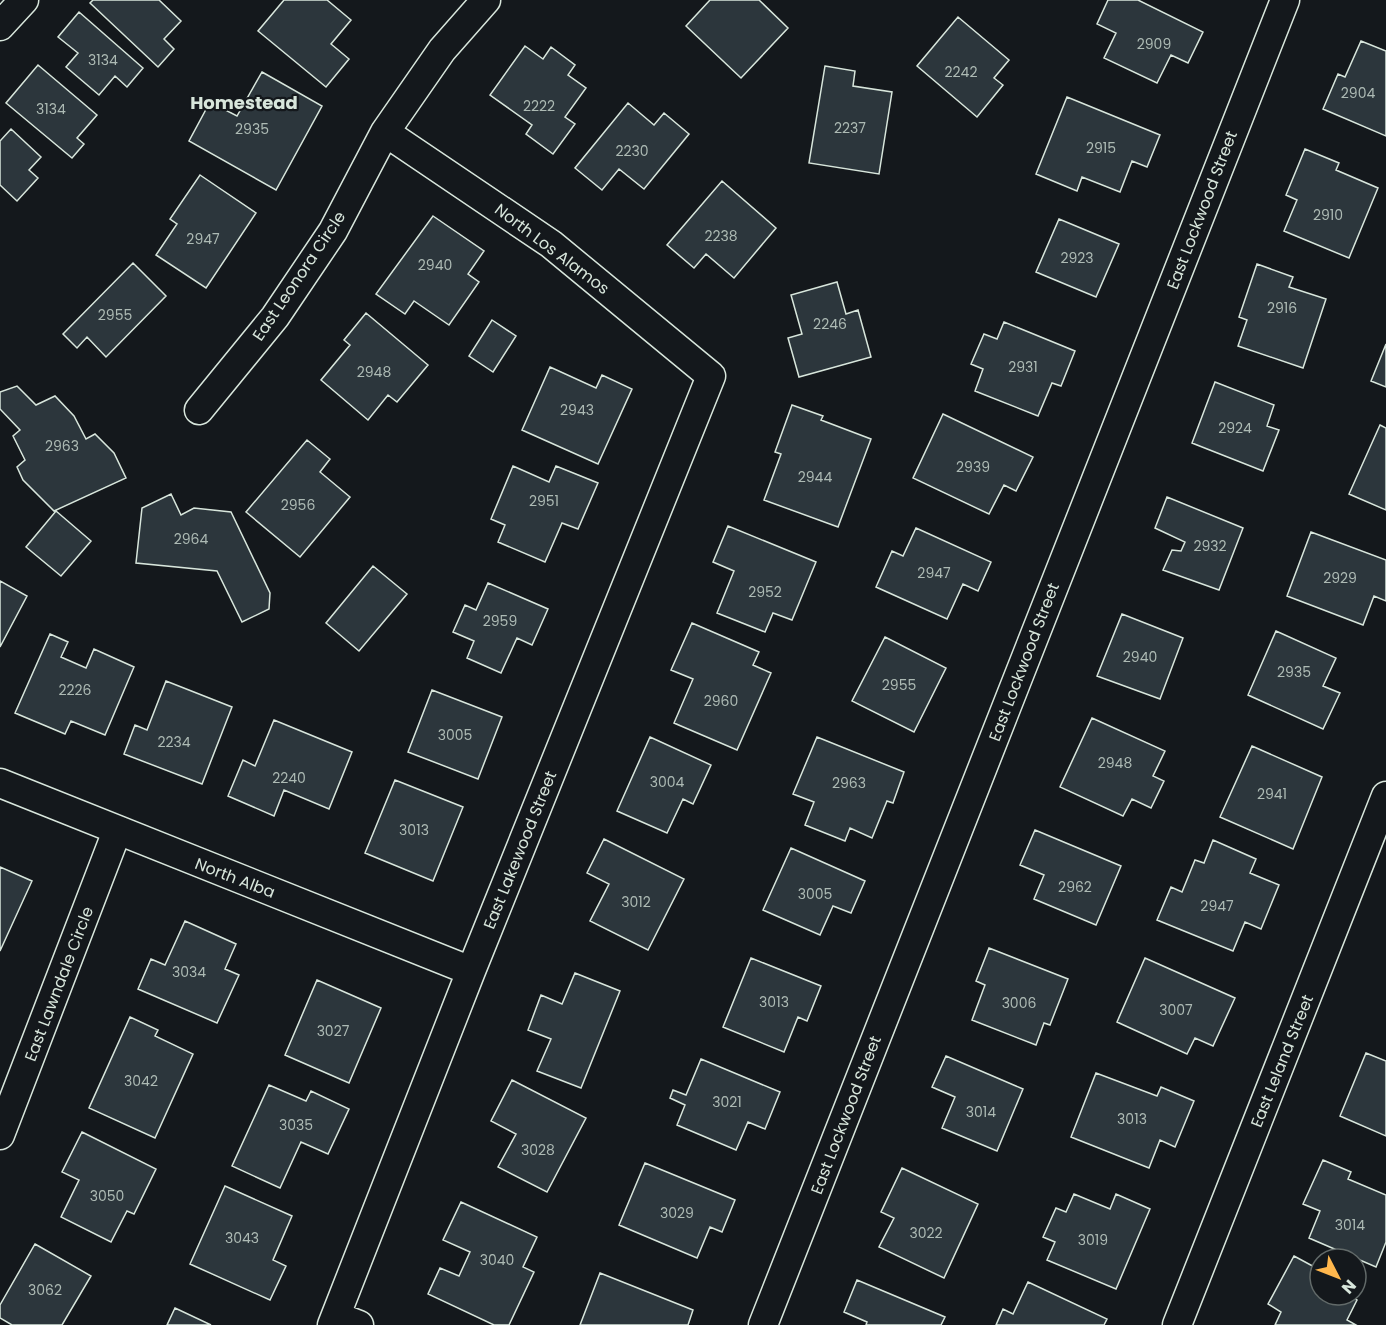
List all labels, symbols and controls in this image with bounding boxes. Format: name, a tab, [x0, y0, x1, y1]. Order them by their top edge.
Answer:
house number: 2909	[1137, 34, 1171, 54]
house number: 3134	[88, 50, 118, 70]
house number: 2242	[945, 62, 977, 82]
house number: 2904	[1341, 83, 1375, 103]
district label: Homestead	[190, 90, 298, 115]
house number: 2222	[523, 96, 555, 116]
house number: 3134	[36, 99, 66, 119]
house number: 2237	[834, 118, 866, 138]
house number: 2935	[235, 119, 269, 139]
street label: East Lockwood Street	[1161, 127, 1243, 293]
house number: 2915	[1086, 138, 1116, 158]
house number: 2230	[615, 141, 649, 161]
street label: North Los Alamos	[490, 198, 614, 300]
house number: 2910	[1313, 205, 1343, 225]
street label: East Leonora Circle	[247, 207, 351, 345]
house number: 2238	[704, 226, 738, 246]
house number: 2947	[186, 229, 220, 249]
house number: 2923	[1060, 248, 1094, 268]
house number: 2940	[418, 255, 452, 275]
house number: 2916	[1267, 298, 1297, 318]
house number: 2955	[98, 305, 132, 325]
house number: 2246	[813, 314, 847, 334]
house number: 2931	[1008, 357, 1038, 377]
house number: 2948	[357, 362, 391, 382]
house number: 2943	[560, 400, 594, 420]
house number: 2924	[1218, 418, 1252, 438]
house number: 2963	[45, 436, 79, 456]
house number: 2939	[956, 457, 990, 477]
house number: 2944	[798, 467, 832, 487]
house number: 2951	[529, 491, 559, 511]
house number: 2956	[281, 495, 315, 515]
house number: 2964	[174, 529, 208, 549]
house number: 2932	[1193, 536, 1227, 556]
house number: 2947	[917, 563, 951, 583]
house number: 2929	[1323, 568, 1357, 588]
street label: East Lockwood Street	[983, 579, 1065, 745]
house number: 2952	[748, 582, 782, 602]
house number: 2959	[483, 611, 517, 631]
house number: 2940	[1123, 647, 1157, 667]
house number: 2935	[1277, 662, 1311, 682]
house number: 2955	[882, 675, 916, 695]
house number: 2226	[58, 680, 92, 700]
house number: 2960	[704, 691, 738, 711]
house number: 3005	[438, 725, 472, 745]
house number: 2234	[157, 732, 191, 752]
house number: 2948	[1098, 753, 1132, 773]
street label: East Lakewood Street	[478, 767, 562, 933]
house number: 2240	[272, 768, 306, 788]
house number: 3004	[650, 772, 685, 792]
house number: 2963	[832, 773, 866, 793]
house number: 2941	[1257, 784, 1287, 804]
house number: 3013	[399, 820, 429, 840]
street label: North Alba	[192, 852, 278, 904]
house number: 2962	[1058, 877, 1092, 897]
house number: 3005	[798, 884, 832, 904]
house number: 3012	[621, 892, 651, 912]
house number: 2947	[1200, 896, 1234, 916]
street label: East Lawndale Circle	[19, 903, 99, 1065]
house number: 3034	[172, 962, 206, 982]
street label: East Leland Street	[1245, 991, 1319, 1131]
house number: 3013	[759, 992, 789, 1012]
house number: 3006	[1002, 993, 1036, 1013]
house number: 3007	[1159, 1000, 1193, 1020]
house number: 3027	[317, 1021, 350, 1041]
street label: East Lockwood Street	[805, 1032, 887, 1198]
house number: 3042	[124, 1071, 158, 1091]
house number: 3021	[712, 1092, 742, 1112]
house number: 3014	[966, 1102, 996, 1122]
house number: 3013	[1117, 1109, 1147, 1129]
house number: 3035	[279, 1115, 313, 1135]
house number: 3028	[521, 1140, 555, 1160]
house number: 3050	[90, 1186, 124, 1206]
house number: 3029	[660, 1203, 694, 1223]
house number: 3014	[1335, 1215, 1365, 1235]
house number: 3022	[909, 1223, 943, 1243]
house number: 3043	[225, 1228, 259, 1248]
house number: 3019	[1078, 1230, 1108, 1250]
north arrow	[1308, 1247, 1368, 1307]
house number: 3040	[480, 1250, 514, 1270]
text: N	[1336, 1275, 1361, 1299]
house number: 3062	[28, 1280, 62, 1300]

